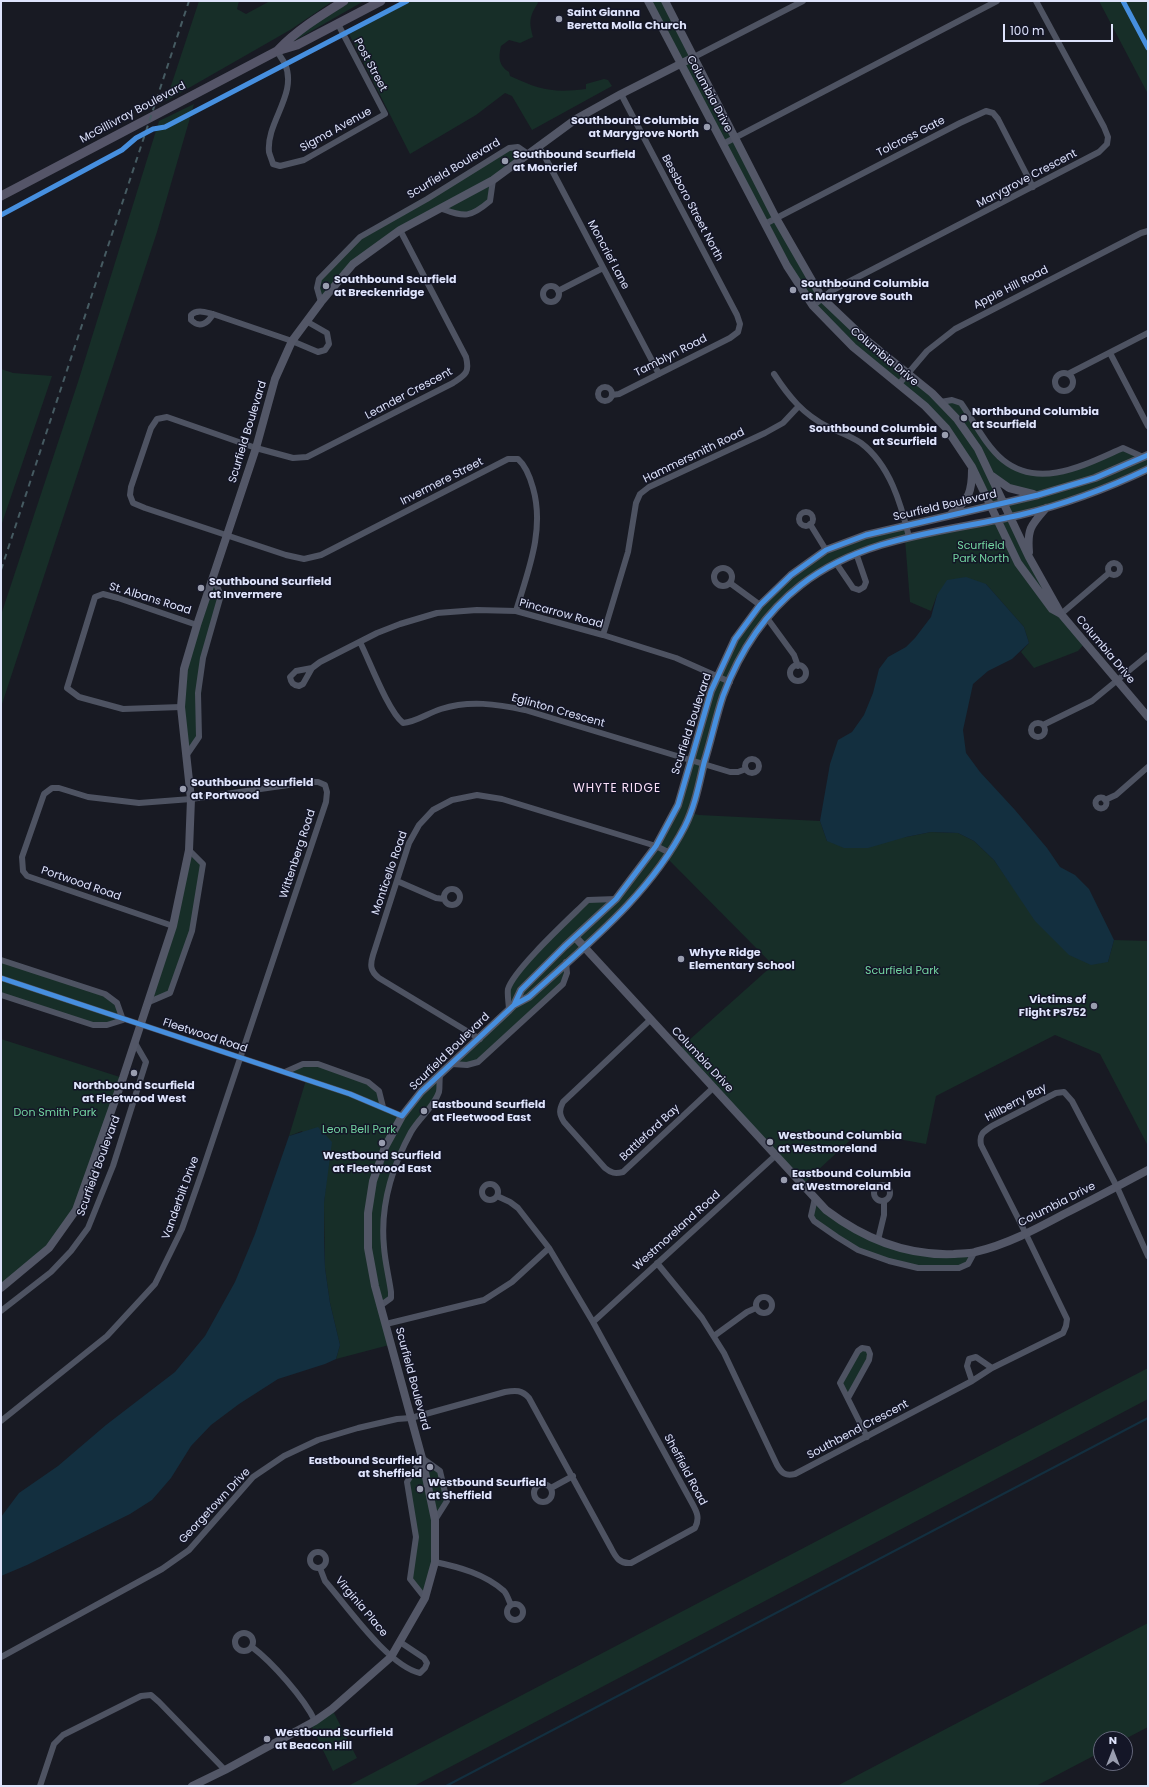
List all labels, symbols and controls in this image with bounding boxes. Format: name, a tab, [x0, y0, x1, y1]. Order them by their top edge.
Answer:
place label: Saint Gianna Beretta Molla Church	[567, 6, 687, 32]
marker: Saint Gianna Beretta Molla Church	[554, 14, 564, 24]
scale bar	[1005, 16, 1115, 42]
text: 100 m	[1010, 22, 1044, 39]
street label: Post Street	[350, 36, 390, 94]
street label: Columbia Drive	[683, 54, 735, 134]
street label: McGillivray Boulevard	[78, 80, 188, 146]
street label: Sigma Avenue	[298, 105, 374, 155]
place label: Southbound Columbia at Marygrove North	[571, 114, 699, 140]
street label: Tolcross Gate	[875, 114, 947, 160]
marker: Southbound Columbia at Marygrove North	[702, 122, 712, 132]
street label: Scurfield Boulevard	[405, 136, 503, 202]
street label: Marygrove Crescent	[975, 147, 1079, 211]
place label: Southbound Scurfield at Moncrief	[513, 148, 635, 174]
street label: Bessboro Street North	[658, 153, 726, 263]
marker: Southbound Scurfield at Moncrief	[500, 156, 510, 166]
street label: Moncrief Lane	[584, 218, 632, 292]
street label: Apple Hill Road	[971, 264, 1051, 312]
place label: Southbound Scurfield at Breckenridge	[334, 273, 456, 299]
place label: Southbound Columbia at Marygrove South	[801, 277, 929, 303]
marker: Southbound Scurfield at Breckenridge	[321, 281, 331, 291]
marker: Southbound Columbia at Marygrove South	[788, 285, 798, 295]
street label: Columbia Drive	[847, 325, 921, 389]
street label: Tamblyn Road	[633, 332, 709, 380]
street label: Leander Crescent	[363, 365, 455, 423]
street label: Scurfield Boulevard	[226, 379, 270, 485]
place label: Northbound Columbia at Scurfield	[972, 405, 1099, 431]
marker: Northbound Columbia at Scurfield	[959, 413, 969, 423]
place label: Southbound Columbia at Scurfield	[809, 422, 937, 448]
street label: Hammersmith Road	[641, 426, 747, 486]
marker: Southbound Columbia at Scurfield	[940, 430, 950, 440]
street label: Invermere Street	[398, 455, 486, 509]
street label: Scurfield Boulevard	[892, 488, 998, 524]
park label: Scurfield Park North	[953, 539, 1009, 565]
place label: Southbound Scurfield at Invermere	[209, 575, 331, 601]
street label: St. Albans Road	[107, 580, 193, 618]
marker: Southbound Scurfield at Invermere	[196, 583, 206, 593]
street label: Pincarrow Road	[518, 596, 604, 632]
street label: Columbia Drive	[1073, 613, 1137, 687]
street label: Scurfield Boulevard	[669, 672, 715, 776]
street label: Eglinton Crescent	[510, 691, 606, 731]
place label: Southbound Scurfield at Portwood	[191, 776, 313, 802]
district label: WHYTE RIDGE	[573, 782, 661, 796]
marker: Southbound Scurfield at Portwood	[178, 784, 188, 794]
street label: Wittenberg Road	[277, 808, 319, 900]
street label: Monticello Road	[369, 829, 411, 917]
street label: Portwood Road	[39, 864, 123, 904]
place label: Whyte Ridge Elementary School	[689, 946, 795, 972]
marker: Whyte Ridge Elementary School	[676, 954, 686, 964]
park label: Scurfield Park	[865, 964, 939, 978]
place label: Victims of Flight PS752	[1019, 993, 1086, 1019]
marker: Victims of Flight PS752	[1089, 1001, 1099, 1011]
street label: Scurfield Boulevard	[407, 1010, 493, 1094]
street label: Fleetwood Road	[161, 1016, 249, 1056]
street label: Columbia Drive	[668, 1025, 736, 1095]
marker: Northbound Scurfield at Fleetwood West	[129, 1068, 139, 1078]
place label: Northbound Scurfield at Fleetwood West	[73, 1079, 195, 1105]
street label: Hillberry Bay	[983, 1081, 1049, 1125]
place label: Eastbound Scurfield at Fleetwood East	[432, 1098, 545, 1124]
street label: Battleford Bay	[617, 1102, 683, 1164]
park label: Don Smith Park	[14, 1106, 96, 1120]
marker: Eastbound Scurfield at Fleetwood East	[419, 1106, 429, 1116]
street label: Scurfield Boulevard	[75, 1114, 123, 1218]
park label: Leon Bell Park	[322, 1123, 396, 1137]
place label: Westbound Columbia at Westmoreland	[778, 1129, 902, 1155]
marker: Westbound Columbia at Westmoreland	[765, 1137, 775, 1147]
marker: Westbound Scurfield at Fleetwood East	[377, 1138, 387, 1148]
place label: Westbound Scurfield at Fleetwood East	[323, 1149, 441, 1175]
street label: Vanderbilt Drive	[160, 1155, 202, 1241]
place label: Eastbound Columbia at Westmoreland	[792, 1167, 911, 1193]
marker: Eastbound Columbia at Westmoreland	[779, 1175, 789, 1185]
street label: Columbia Drive	[1016, 1180, 1098, 1230]
street label: Westmoreland Road	[631, 1188, 723, 1274]
street label: Scurfield Boulevard	[392, 1326, 432, 1432]
street label: Southbend Crescent	[805, 1398, 911, 1462]
street label: Sheffield Road	[661, 1432, 709, 1508]
place label: Eastbound Scurfield at Sheffield	[309, 1454, 422, 1480]
marker: Eastbound Scurfield at Sheffield	[425, 1462, 435, 1472]
street label: Georgetown Drive	[177, 1466, 253, 1546]
place label: Westbound Scurfield at Sheffield	[428, 1476, 546, 1502]
marker: Westbound Scurfield at Sheffield	[415, 1484, 425, 1494]
street label: Virginia Place	[332, 1574, 390, 1640]
place label: Westbound Scurfield at Beacon Hill	[275, 1726, 393, 1752]
north arrow	[1093, 1731, 1133, 1771]
text: N	[1109, 1732, 1117, 1748]
marker: Westbound Scurfield at Beacon Hill	[262, 1734, 272, 1744]

